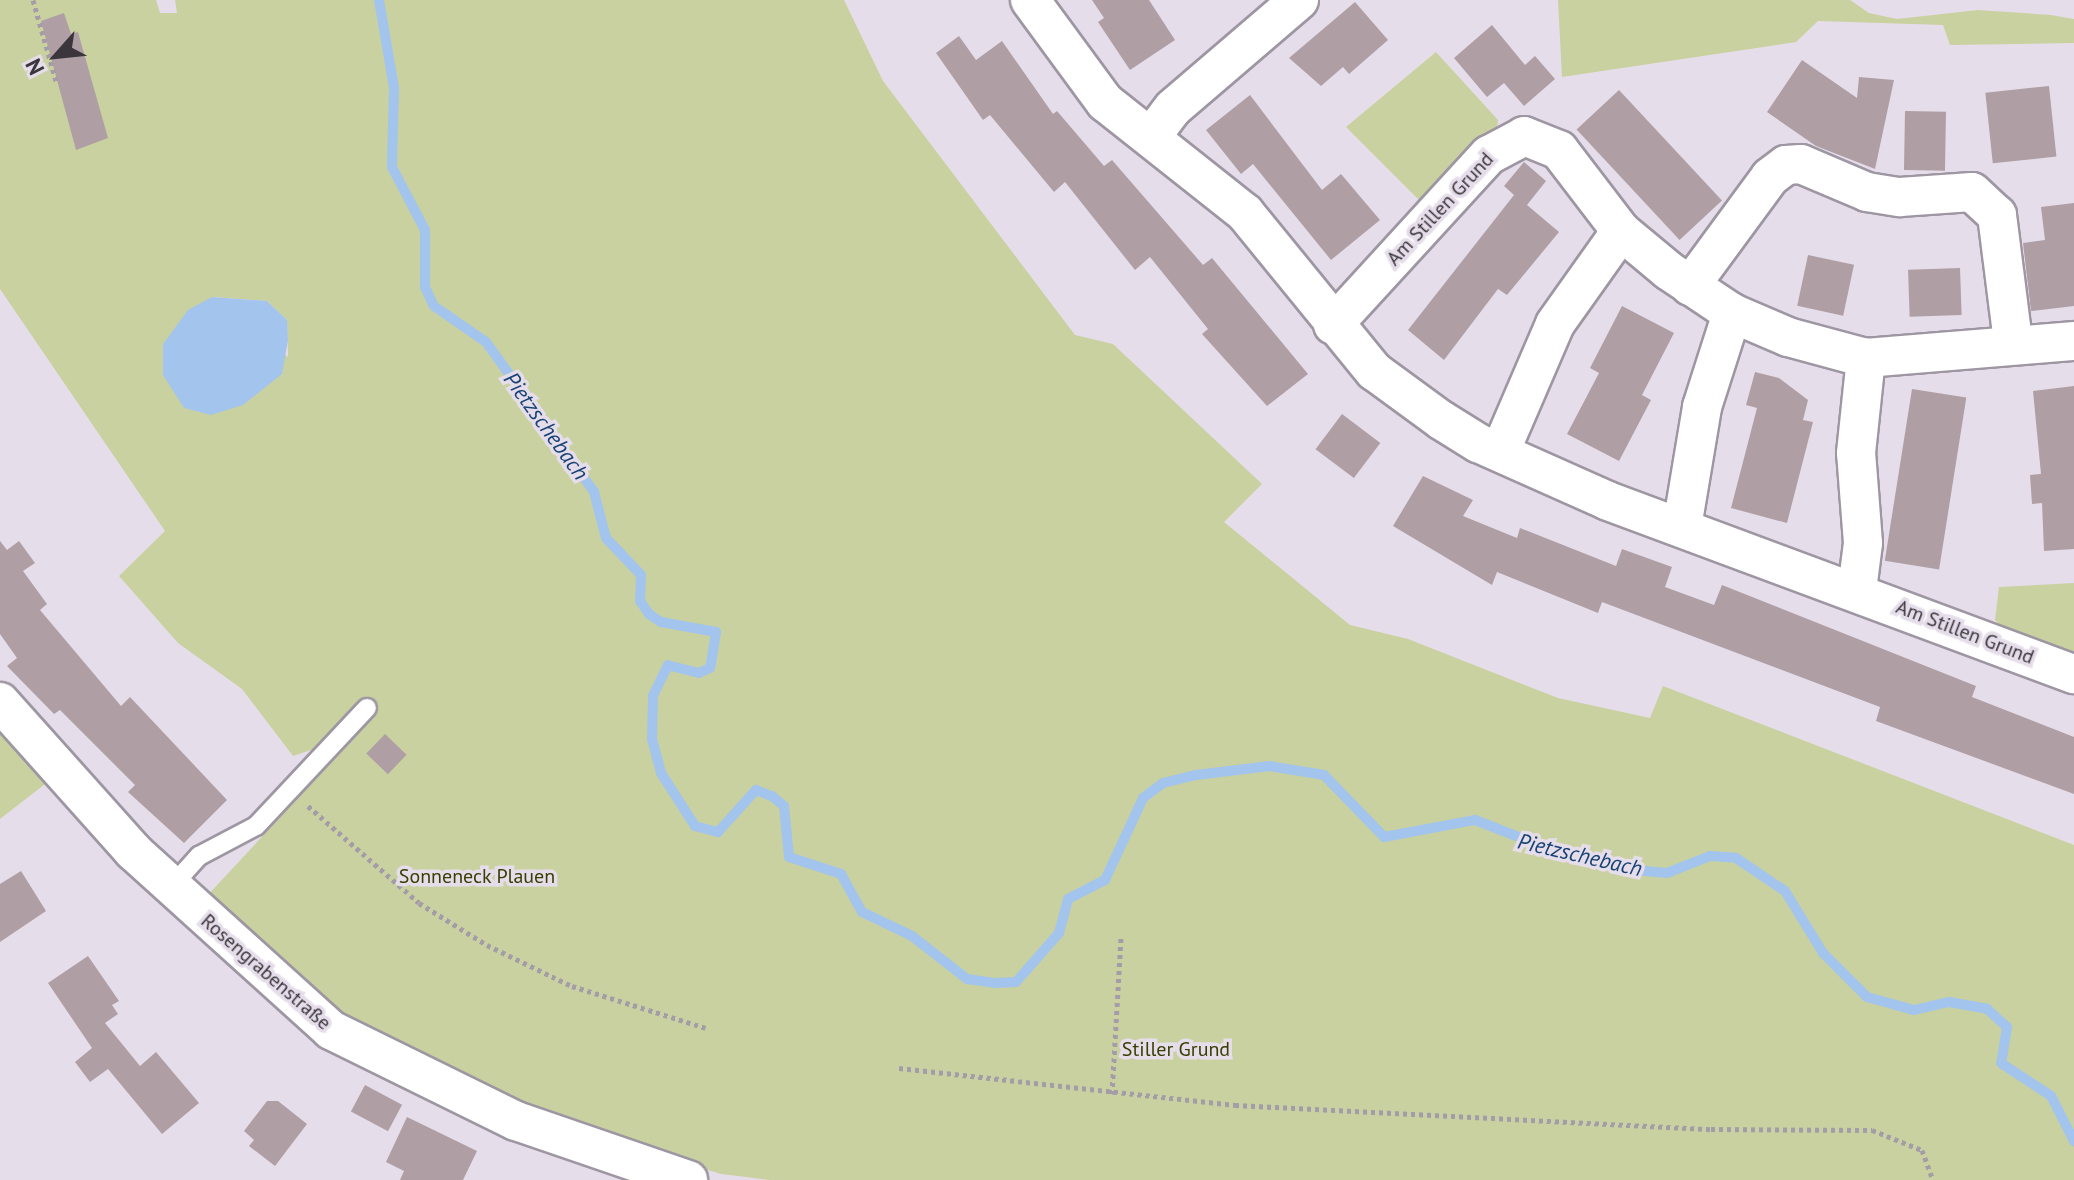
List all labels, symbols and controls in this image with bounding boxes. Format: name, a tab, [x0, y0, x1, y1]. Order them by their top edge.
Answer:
north arrow	[16, 16, 96, 96]
text: N	[19, 54, 50, 80]
street label: Am Stillen Grund	[1382, 148, 1498, 270]
water label: Pietzschebach	[498, 367, 594, 485]
street label: Am Stillen Grund	[1893, 595, 2037, 669]
water label: Pietzschebach	[1515, 828, 1645, 882]
park label: Sonneneck Plauen	[398, 864, 556, 888]
street label: Rosengrabenstraße	[196, 909, 336, 1035]
park label: Stiller Grund	[1122, 1037, 1230, 1061]

